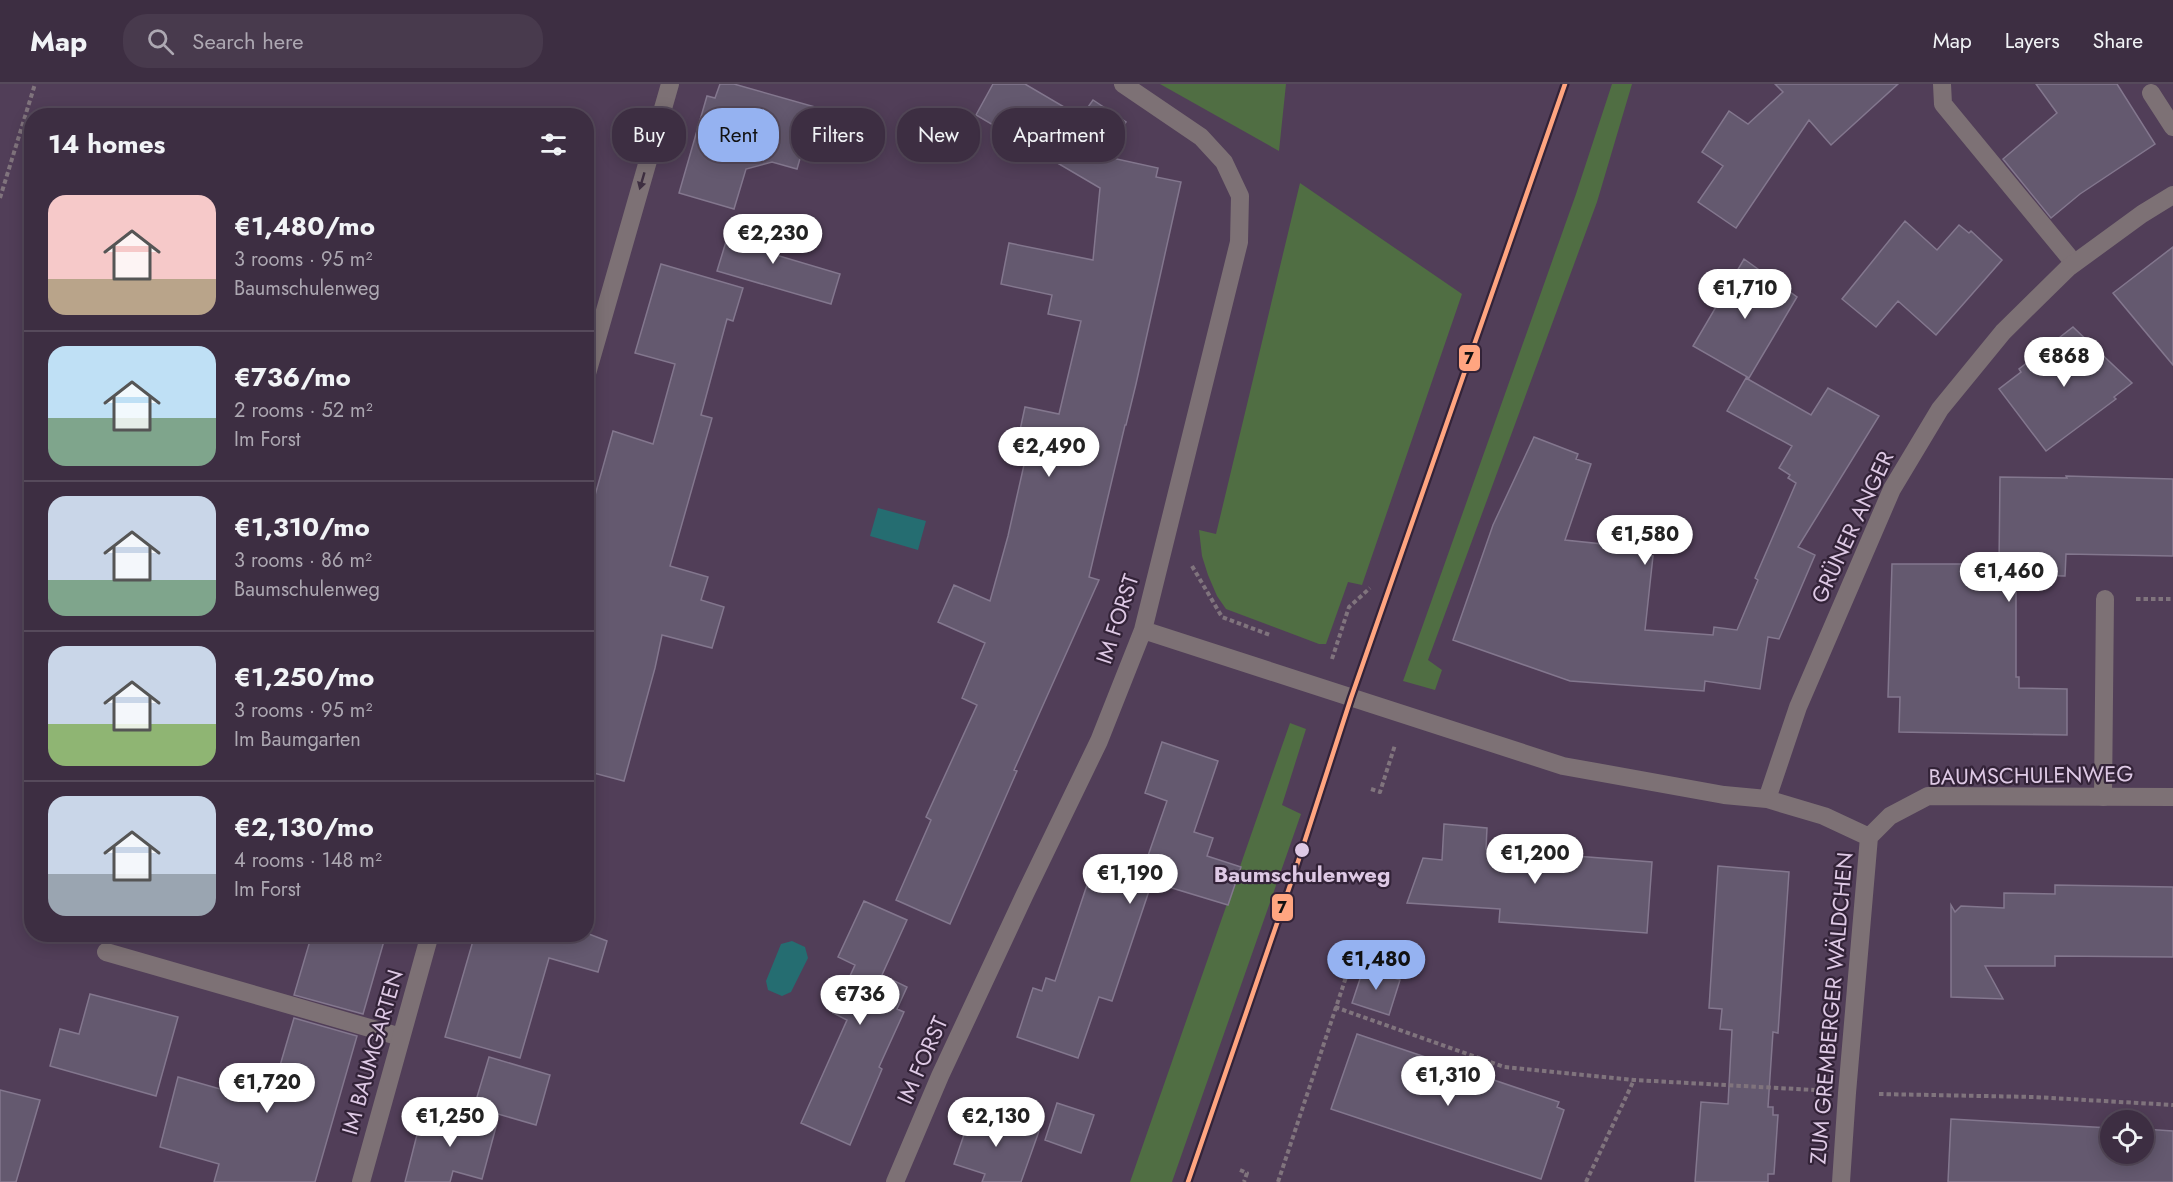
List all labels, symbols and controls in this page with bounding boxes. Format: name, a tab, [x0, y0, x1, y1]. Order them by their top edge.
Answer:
search box	[123, 14, 543, 68]
text: Map	[30, 21, 87, 62]
icon: search	[144, 25, 177, 58]
text: Search here	[192, 25, 304, 57]
text: Map	[1933, 26, 1972, 56]
text: Layers	[2005, 26, 2060, 56]
text: Share	[2093, 26, 2143, 56]
chip: Buy	[612, 108, 686, 162]
chip: Rent	[698, 108, 779, 162]
chip: Filters	[791, 108, 885, 162]
chip: New	[897, 108, 980, 162]
chip: Apartment	[992, 108, 1125, 162]
text: 14 homes	[48, 125, 165, 163]
icon: filters	[537, 128, 570, 161]
one-way arrow	[637, 172, 646, 190]
text: €1,480/mo	[234, 207, 375, 245]
pin: €2,230	[724, 214, 822, 265]
icon: home	[96, 219, 168, 291]
text: €2,230	[737, 219, 809, 248]
text: 3 rooms · 95 m²	[234, 245, 372, 274]
pin: €1,710	[1696, 269, 1794, 320]
text: Baumschulenweg	[234, 274, 380, 303]
text: €1,710	[1712, 274, 1778, 303]
pin: €868	[2028, 337, 2100, 388]
text: €868	[2038, 342, 2090, 371]
line badge: 7	[1458, 344, 1481, 372]
text: 7	[1464, 347, 1474, 370]
text: €736/mo	[234, 358, 351, 396]
icon: home	[96, 370, 168, 442]
text: 2 rooms · 52 m²	[234, 396, 373, 425]
text: Im Forst	[234, 425, 301, 454]
pin: €2,490	[1000, 427, 1098, 478]
text: €2,490	[1012, 432, 1086, 461]
street label: GRÜNER ANGER	[1803, 445, 1901, 608]
text: €1,310/mo	[234, 508, 370, 546]
pin: €1,580	[1596, 515, 1694, 566]
icon: home	[96, 520, 168, 592]
text: €1,580	[1611, 520, 1679, 549]
text: 3 rooms · 86 m²	[234, 546, 372, 575]
pin: €1,460	[1960, 552, 2058, 603]
text: €1,460	[1974, 557, 2044, 586]
street label: IM FORST	[1087, 569, 1147, 668]
text: Baumschulenweg	[234, 575, 380, 604]
text: €1,250/mo	[234, 658, 374, 696]
icon: home	[96, 670, 168, 742]
text: 3 rooms · 95 m²	[234, 696, 372, 725]
text: Im Baumgarten	[234, 725, 361, 754]
street label: BAUMSCHULENWEG	[1928, 757, 2134, 793]
text: €2,130/mo	[234, 808, 374, 846]
icon: home	[96, 820, 168, 892]
pin: €1,200	[1486, 834, 1584, 885]
text: €1,200	[1500, 839, 1570, 868]
marker: Baumschulenweg	[1293, 841, 1311, 859]
text: 4 rooms · 148 m²	[234, 846, 382, 875]
street label: ZUM GREMBERGER WÄLDCHEN	[1801, 851, 1861, 1165]
pin: €1,190	[1081, 854, 1179, 905]
place label: Baumschulenweg	[1214, 858, 1390, 890]
text: €1,190	[1097, 859, 1163, 888]
text: Im Forst	[234, 875, 301, 904]
line badge: 7	[1271, 893, 1294, 922]
text: 7	[1277, 896, 1287, 919]
pin: €1,480	[1327, 940, 1425, 991]
text: €1,480	[1341, 945, 1411, 974]
street label: IM BAUMGARTEN	[333, 966, 411, 1138]
pin: €736	[824, 975, 896, 1026]
text: €736	[835, 980, 885, 1009]
street label: IM FORST	[889, 1010, 956, 1109]
pin: €1,310	[1399, 1056, 1497, 1107]
text: €1,310	[1415, 1061, 1481, 1090]
pin: €1,720	[218, 1063, 316, 1114]
text: €1,720	[233, 1068, 301, 1097]
pin: €1,250	[401, 1097, 499, 1148]
pin: €2,130	[947, 1097, 1045, 1148]
text: €1,250	[415, 1102, 485, 1131]
text: €2,130	[962, 1102, 1030, 1131]
map controls	[2100, 1110, 2154, 1164]
button: locate	[2100, 1110, 2154, 1164]

